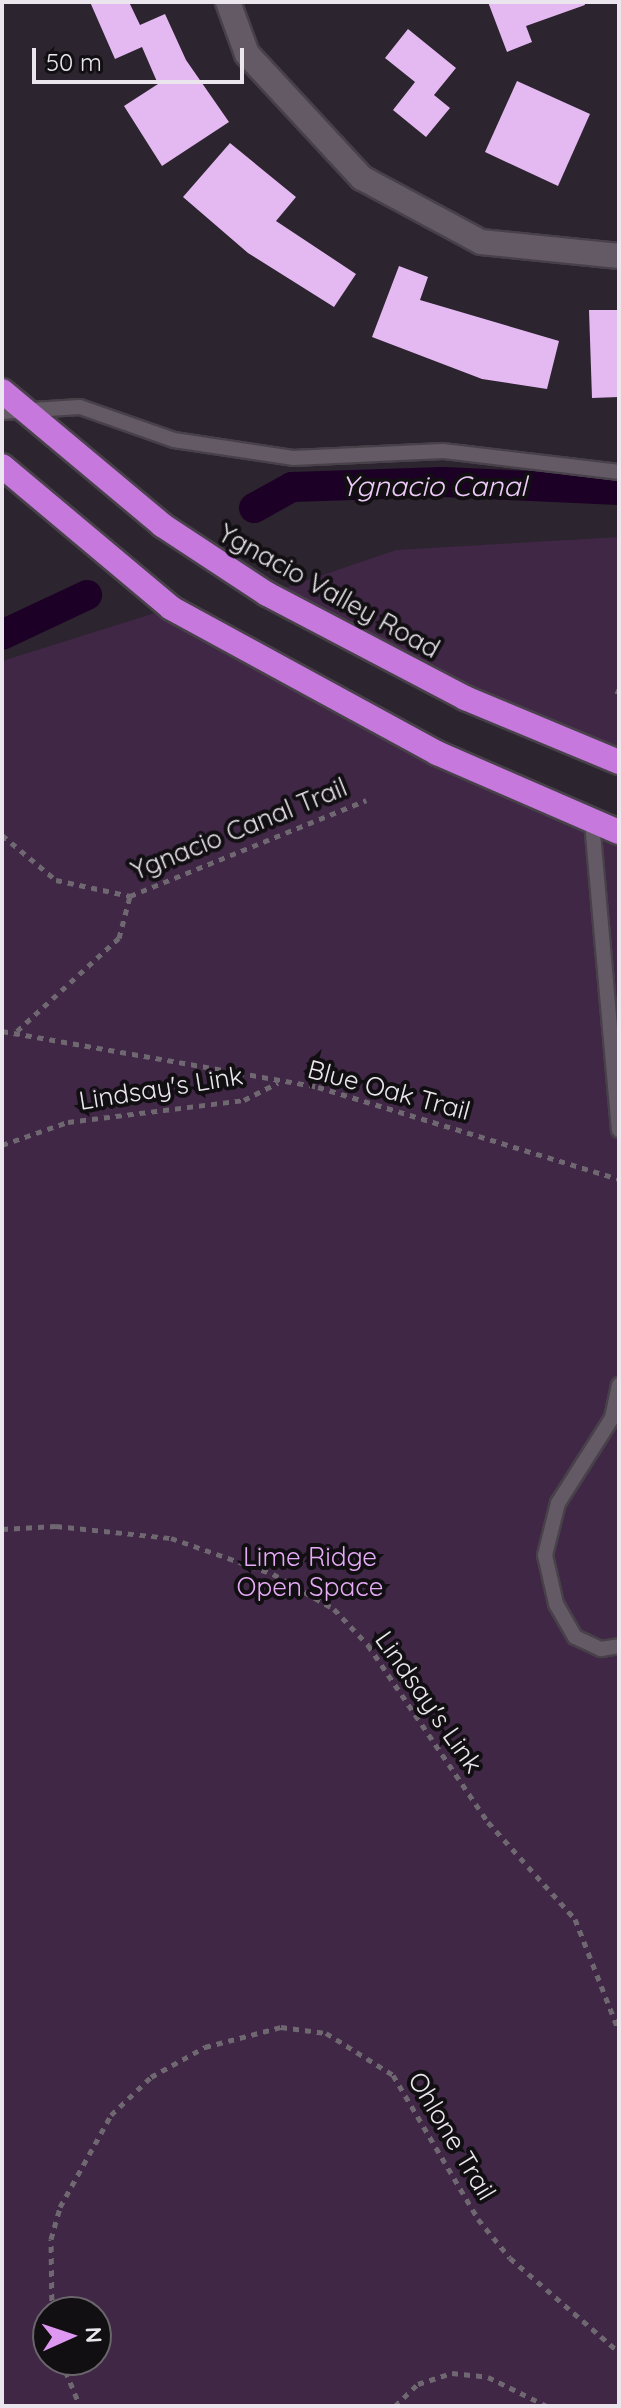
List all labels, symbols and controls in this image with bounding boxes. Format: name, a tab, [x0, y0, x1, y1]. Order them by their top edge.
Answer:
scale bar	[36, 32, 248, 82]
text: 50 m	[46, 47, 102, 77]
water label: Ygnacio Canal	[341, 469, 527, 503]
street label: Ygnacio Valley Road	[213, 517, 445, 665]
street label: Ygnacio Canal Trail	[126, 771, 352, 887]
street label: Blue Oak Trail	[304, 1053, 474, 1127]
street label: Lindsay's Link	[77, 1060, 245, 1116]
park label: Lime Ridge Open Space	[237, 1541, 383, 1602]
street label: Lindsay's Link	[369, 1625, 489, 1779]
street label: Ohlone Trail	[402, 2066, 502, 2206]
north arrow	[32, 2296, 112, 2376]
text: N	[80, 2326, 108, 2344]

